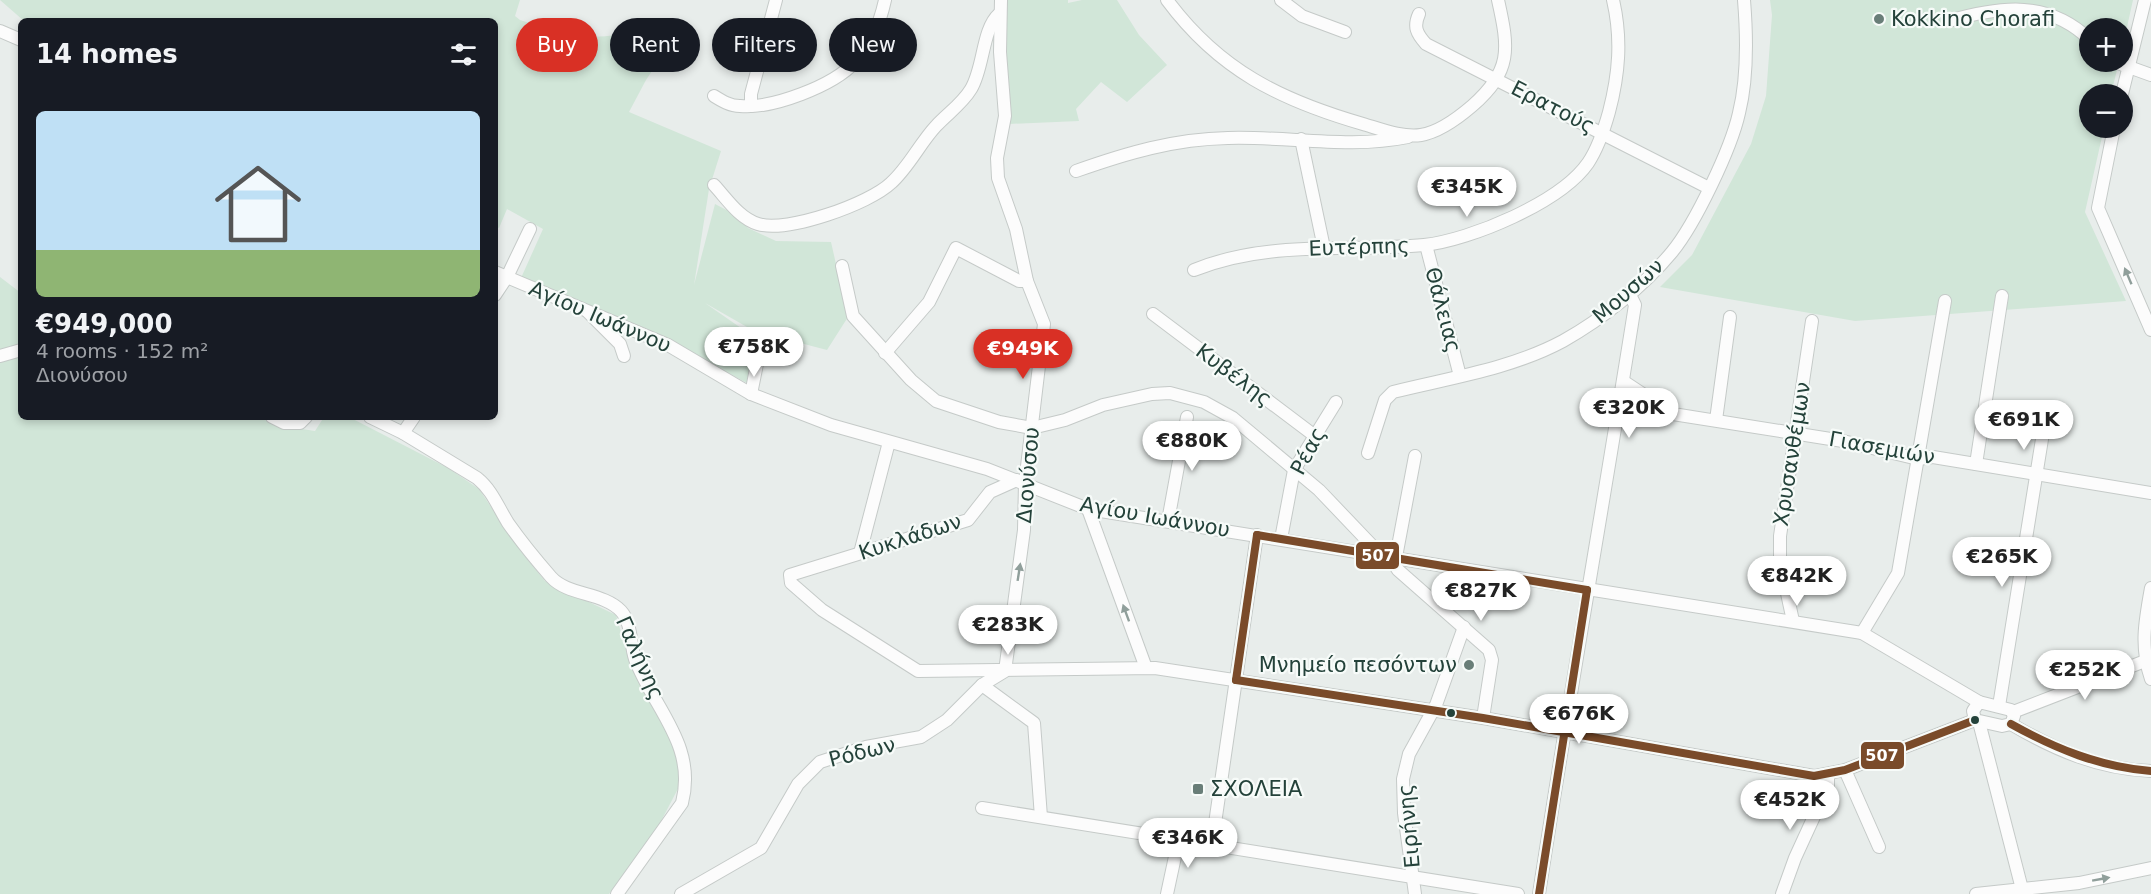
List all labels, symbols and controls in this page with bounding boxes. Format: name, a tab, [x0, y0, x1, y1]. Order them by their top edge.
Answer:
place label: Kokkino Chorafi	[1891, 7, 2055, 31]
marker: Kokkino Chorafi	[1872, 12, 1886, 26]
chip: Buy	[516, 18, 598, 72]
chip: Rent	[610, 18, 700, 72]
chip: Filters	[712, 18, 817, 72]
chip: New	[829, 18, 917, 72]
map controls	[2079, 18, 2133, 138]
button: +	[2079, 18, 2133, 72]
icon: filters	[447, 38, 480, 71]
text: 14 homes	[36, 39, 178, 69]
street label: Ερατούς	[1507, 76, 1599, 138]
button: −	[2079, 84, 2133, 138]
icon: home	[204, 150, 312, 258]
pin: €345K	[1425, 167, 1509, 218]
text: €345K	[1431, 174, 1503, 198]
street label: Ευτέρπης	[1308, 233, 1410, 261]
street label: Μουσών	[1588, 254, 1668, 328]
street label: Θάλειας	[1420, 265, 1466, 355]
one-way arrow	[2124, 268, 2133, 285]
street label: Αγίου Ιωάννου	[526, 276, 674, 358]
text: €949,000	[36, 309, 173, 339]
pin: €758K	[712, 327, 796, 378]
pin: €949K	[981, 329, 1065, 380]
text: €758K	[718, 334, 790, 358]
text: €949K	[987, 336, 1059, 360]
text: 4 rooms · 152 m²	[36, 339, 208, 363]
street label: Κυβέλης	[1191, 339, 1277, 411]
text: Διονύσου	[36, 363, 128, 387]
street label: Χρυσανθέμων	[1769, 380, 1815, 528]
pin: €320K	[1587, 388, 1671, 439]
text: €320K	[1593, 395, 1665, 419]
pin: €691K	[1982, 400, 2066, 451]
text: €691K	[1988, 407, 2060, 431]
pin: €880K	[1150, 421, 1234, 472]
street label: Ρέας	[1286, 423, 1330, 479]
street label: Διονύσου	[1012, 426, 1044, 524]
street label: Γιασεμιών	[1827, 427, 1937, 469]
text: €880K	[1156, 428, 1228, 452]
street label: Αγίου Ιωάννου	[1078, 492, 1232, 542]
street label: Κυκλάδων	[856, 509, 964, 565]
pin: €265K	[1960, 537, 2044, 588]
line badge: 507	[1355, 541, 1400, 570]
text: €265K	[1966, 544, 2038, 568]
text: 507	[1361, 546, 1395, 565]
pin: €842K	[1755, 556, 1839, 607]
one-way arrow	[1014, 562, 1023, 581]
text: €842K	[1761, 563, 1833, 587]
pin: €827K	[1439, 571, 1523, 622]
text: €827K	[1445, 578, 1517, 602]
one-way arrow	[1121, 604, 1131, 622]
pin: €283K	[966, 605, 1050, 656]
text: €283K	[972, 612, 1044, 636]
street label: Γαλήνης	[611, 613, 669, 703]
pin: €252K	[2043, 650, 2127, 701]
place label: Μνημείο πεσόντων	[1259, 653, 1457, 677]
text: €252K	[2049, 657, 2121, 681]
marker: Μνημείο πεσόντων	[1462, 658, 1476, 672]
pin: €676K	[1537, 694, 1621, 745]
text: €676K	[1543, 701, 1615, 725]
unlabelled marker	[1445, 707, 1457, 719]
unlabelled marker	[1969, 714, 1981, 726]
street label: Ρόδων	[826, 732, 898, 772]
line badge: 507	[1860, 741, 1905, 770]
text: 507	[1865, 746, 1899, 765]
place label: ΣΧΟΛΕΙΑ	[1210, 777, 1303, 801]
pin: €452K	[1748, 780, 1832, 831]
marker: ΣΧΟΛΕΙΑ	[1191, 782, 1205, 796]
street label: Ειρήνης	[1393, 783, 1425, 869]
text: €452K	[1754, 787, 1826, 811]
pin: €346K	[1146, 818, 1230, 869]
text: €346K	[1152, 825, 1224, 849]
one-way arrow	[2092, 874, 2111, 883]

